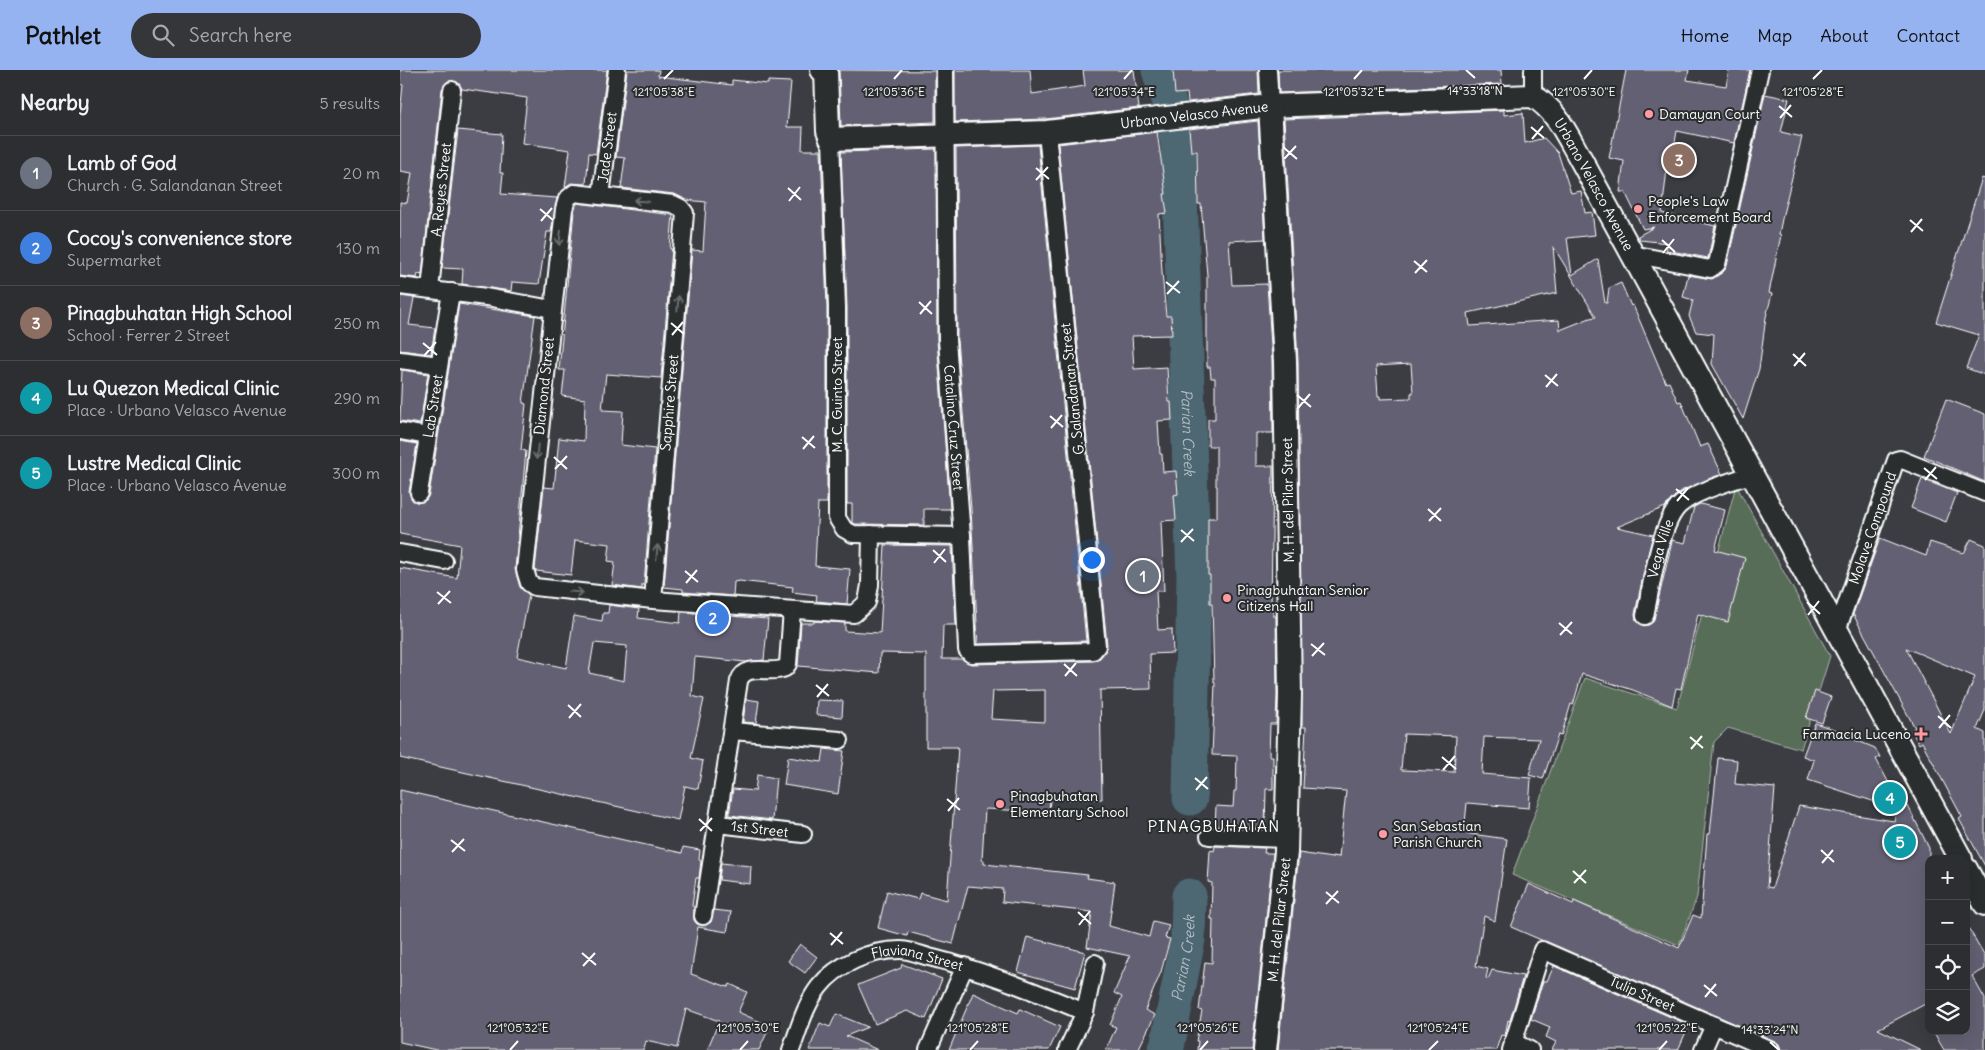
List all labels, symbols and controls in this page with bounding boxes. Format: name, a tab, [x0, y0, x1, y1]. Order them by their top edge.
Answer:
search box	[131, 13, 481, 58]
text: Pathlet	[25, 20, 101, 50]
icon: search	[149, 21, 177, 49]
text: Search here	[189, 23, 292, 47]
text: Home	[1681, 24, 1729, 47]
text: Map	[1757, 24, 1792, 47]
text: About	[1820, 24, 1868, 47]
text: Contact	[1896, 24, 1960, 47]
text: 14°33'18"N	[1447, 83, 1503, 98]
text: 121°05'38"E	[633, 84, 695, 99]
text: 121°05'36"E	[863, 84, 925, 99]
text: 121°05'34"E	[1093, 84, 1155, 99]
text: 121°05'32"E	[1323, 84, 1385, 99]
text: 121°05'30"E	[1552, 84, 1616, 99]
text: 121°05'28"E	[1782, 84, 1844, 99]
text: Nearby	[20, 89, 90, 116]
text: 5 results	[319, 93, 380, 113]
street label: Urbano Velasco Avenue	[1119, 97, 1269, 132]
place label: Damayan Court	[1659, 105, 1760, 123]
marker: Damayan Court	[1643, 108, 1655, 120]
street label: Jade Street	[594, 111, 621, 184]
street label: Urbano Velasco Avenue	[1550, 115, 1638, 254]
pin: 3	[1663, 141, 1695, 179]
street label: A. Reyes Street	[427, 142, 455, 237]
text: Lamb of God	[67, 151, 177, 175]
text: 1	[33, 163, 39, 183]
text: 20 m	[343, 163, 380, 183]
text: Church · G. Salandanan Street	[67, 175, 282, 195]
place label: People's Law Enforcement Board	[1648, 192, 1771, 226]
one-way arrow	[633, 196, 649, 205]
marker: People's Law Enforcement Board	[1632, 203, 1644, 215]
text: Cocoy's convenience store	[67, 226, 292, 250]
one-way arrow	[555, 230, 565, 246]
text: 2	[32, 238, 40, 258]
text: 130 m	[336, 238, 380, 258]
text: Supermarket	[67, 250, 161, 270]
one-way arrow	[673, 295, 682, 311]
text: Pinagbuhatan High School	[67, 301, 292, 325]
text: 3	[31, 313, 41, 333]
text: 250 m	[334, 313, 380, 333]
street label: G. Salandanan Street	[1056, 322, 1088, 456]
text: School · Ferrer 2 Street	[67, 325, 230, 345]
street label: Diamond Street	[530, 336, 558, 436]
street label: M. C. Guinto Street	[828, 337, 846, 453]
street label: Sapphire Street	[656, 354, 682, 452]
street label: Catalino Cruz Street	[940, 364, 968, 491]
street label: Lab Street	[419, 373, 447, 439]
text: Lu Quezon Medical Clinic	[67, 376, 279, 400]
text: 4	[31, 388, 41, 408]
text: 290 m	[334, 388, 380, 408]
water label: Parian Creek	[1178, 389, 1200, 477]
text: Place · Urbano Velasco Avenue	[67, 400, 287, 420]
street label: M. H. del Pilar Street	[1278, 437, 1298, 563]
one-way arrow	[532, 444, 542, 460]
text: Lustre Medical Clinic	[67, 451, 241, 475]
text: 5	[31, 463, 41, 483]
text: 300 m	[332, 463, 380, 483]
street label: Molave Compound	[1845, 469, 1900, 586]
text: Place · Urbano Velasco Avenue	[67, 475, 287, 495]
street label: Vega Ville	[1644, 516, 1678, 580]
one-way arrow	[652, 544, 662, 560]
your location	[1079, 547, 1105, 573]
pin: 1	[1127, 557, 1159, 595]
place label: Pinagbuhatan Senior Citizens Hall	[1237, 581, 1369, 615]
one-way arrow	[568, 587, 584, 597]
marker: Pinagbuhatan Senior Citizens Hall	[1221, 592, 1233, 604]
pin: 2	[697, 599, 729, 637]
place label: Farmacia Luceno	[1802, 725, 1911, 743]
marker: Farmacia Luceno	[1915, 728, 1927, 740]
pin: 4	[1874, 779, 1906, 817]
place label: Pinagbuhatan Elementary School	[1010, 787, 1128, 821]
marker: Pinagbuhatan Elementary School	[994, 798, 1006, 810]
district label: PINAGBUHATAN	[1148, 816, 1280, 836]
street label: 1st Street	[730, 817, 790, 841]
place label: San Sebastian Parish Church	[1393, 817, 1482, 851]
pin: 5	[1884, 823, 1916, 861]
marker: San Sebastian Parish Church	[1377, 828, 1389, 840]
map controls	[1925, 855, 1970, 1035]
button: +	[1925, 855, 1970, 900]
street label: M. H. del Pilar Street	[1263, 856, 1294, 983]
button: −	[1925, 900, 1970, 945]
water label: Parian Creek	[1167, 914, 1198, 1003]
street label: Flaviana Street	[869, 941, 966, 975]
button: locate	[1925, 945, 1970, 990]
street label: Tulip Street	[1607, 972, 1678, 1016]
button: layers	[1925, 990, 1970, 1035]
text: 121°05'32"E	[487, 1020, 549, 1035]
text: 121°05'30"E	[716, 1020, 780, 1035]
text: 121°05'28"E	[947, 1020, 1009, 1035]
text: 121°05'26"E	[1177, 1020, 1239, 1035]
text: 121°05'24"E	[1407, 1020, 1469, 1035]
text: 121°05'22"E	[1636, 1020, 1698, 1035]
text: 14°33'24"N	[1741, 1022, 1799, 1037]

